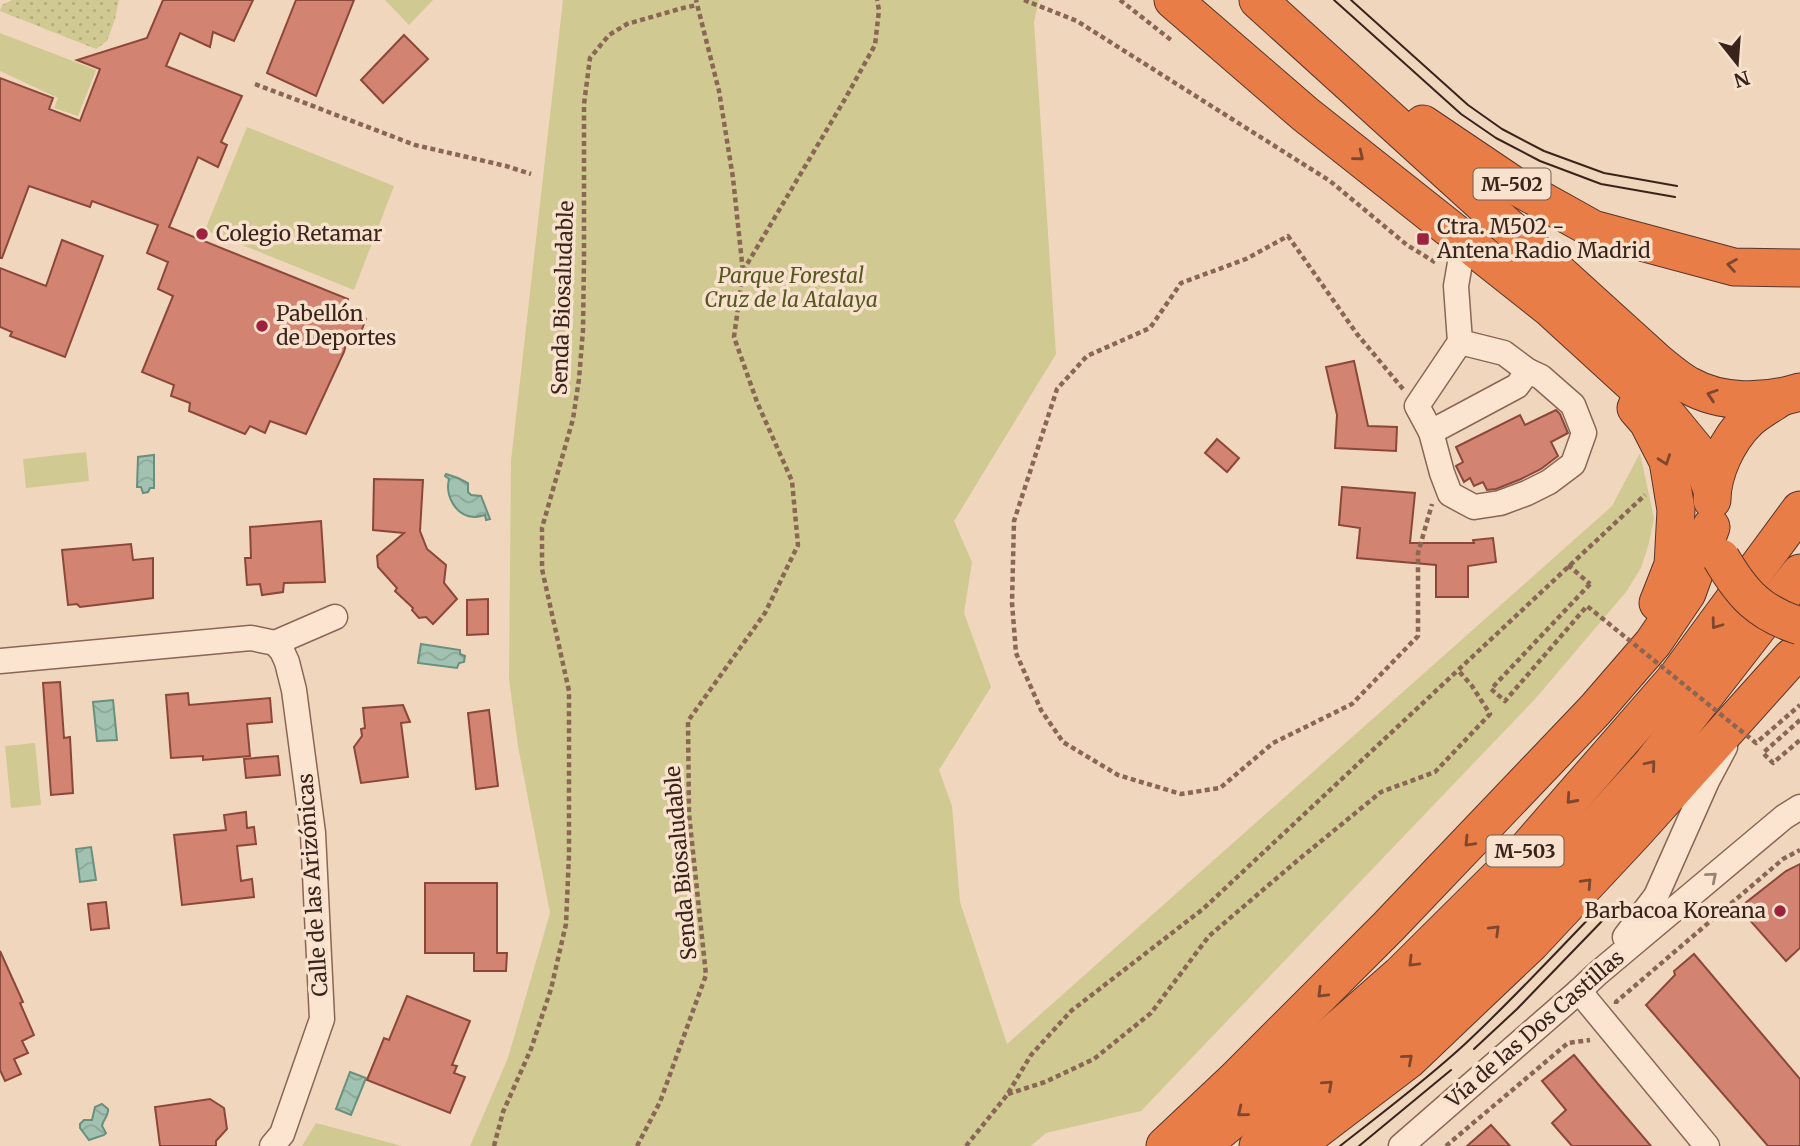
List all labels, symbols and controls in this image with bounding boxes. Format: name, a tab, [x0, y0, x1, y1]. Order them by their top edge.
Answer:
north arrow	[1702, 28, 1772, 98]
text: N	[1731, 66, 1753, 93]
one-way arrow	[1350, 148, 1363, 160]
road number: M-502	[1474, 168, 1550, 200]
street label: Senda Biosaludable	[546, 200, 579, 396]
place label: Ctra. M502 - Antena Radio Madrid	[1436, 213, 1651, 264]
place label: Colegio Retamar	[216, 220, 383, 247]
marker: Colegio Retamar	[194, 226, 210, 242]
marker: Ctra. M502 - Antena Radio Madrid	[1415, 231, 1431, 247]
one-way arrow	[1726, 258, 1738, 273]
park label: Parque Forestal Cruz de la Atalaya	[704, 262, 878, 313]
place label: Pabellón de Deportes	[276, 300, 396, 351]
marker: Pabellón de Deportes	[254, 318, 270, 334]
one-way arrow	[1707, 388, 1719, 403]
one-way arrow	[1657, 453, 1671, 465]
one-way arrow	[1712, 616, 1724, 629]
one-way arrow	[1643, 760, 1655, 773]
street label: Senda Biosaludable	[659, 765, 702, 961]
street label: Calle de las Arizónicas	[291, 773, 334, 998]
one-way arrow	[1567, 791, 1579, 804]
one-way arrow	[1464, 834, 1477, 847]
road number: M-503	[1486, 836, 1564, 866]
one-way arrow	[1704, 873, 1717, 885]
one-way arrow	[1579, 878, 1592, 891]
place label: Barbacoa Koreana	[1585, 897, 1766, 924]
marker: Barbacoa Koreana	[1772, 903, 1788, 919]
one-way arrow	[1487, 926, 1500, 939]
street label: Vía de las Dos Castillas	[1439, 944, 1629, 1114]
one-way arrow	[1408, 954, 1421, 967]
one-way arrow	[1318, 984, 1331, 997]
one-way arrow	[1399, 1055, 1412, 1067]
one-way arrow	[1320, 1080, 1333, 1093]
one-way arrow	[1237, 1104, 1249, 1117]

